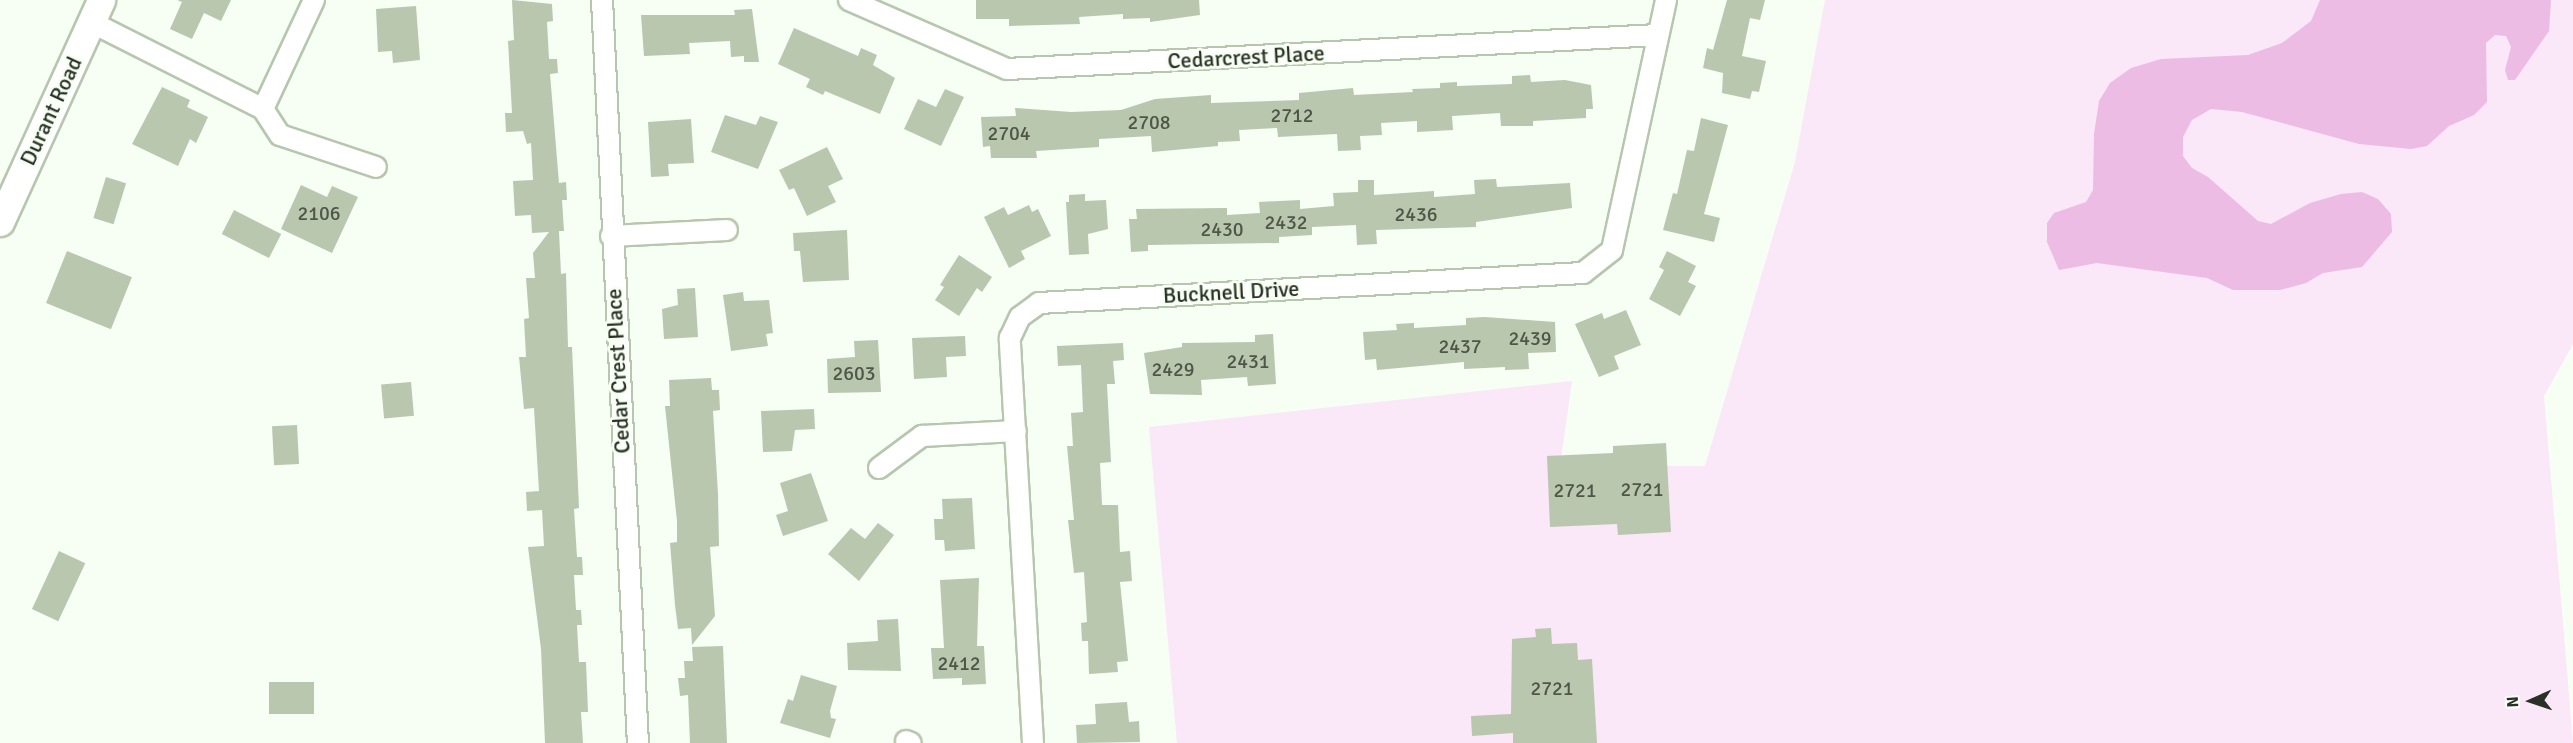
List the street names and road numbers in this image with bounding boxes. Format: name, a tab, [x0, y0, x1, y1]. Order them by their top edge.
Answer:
street label: Cedarcrest Place	[1167, 40, 1325, 74]
street label: Durant Road	[14, 52, 88, 170]
street label: Bucknell Drive	[1162, 275, 1300, 309]
street label: Cedar Crest Place	[600, 288, 636, 454]

